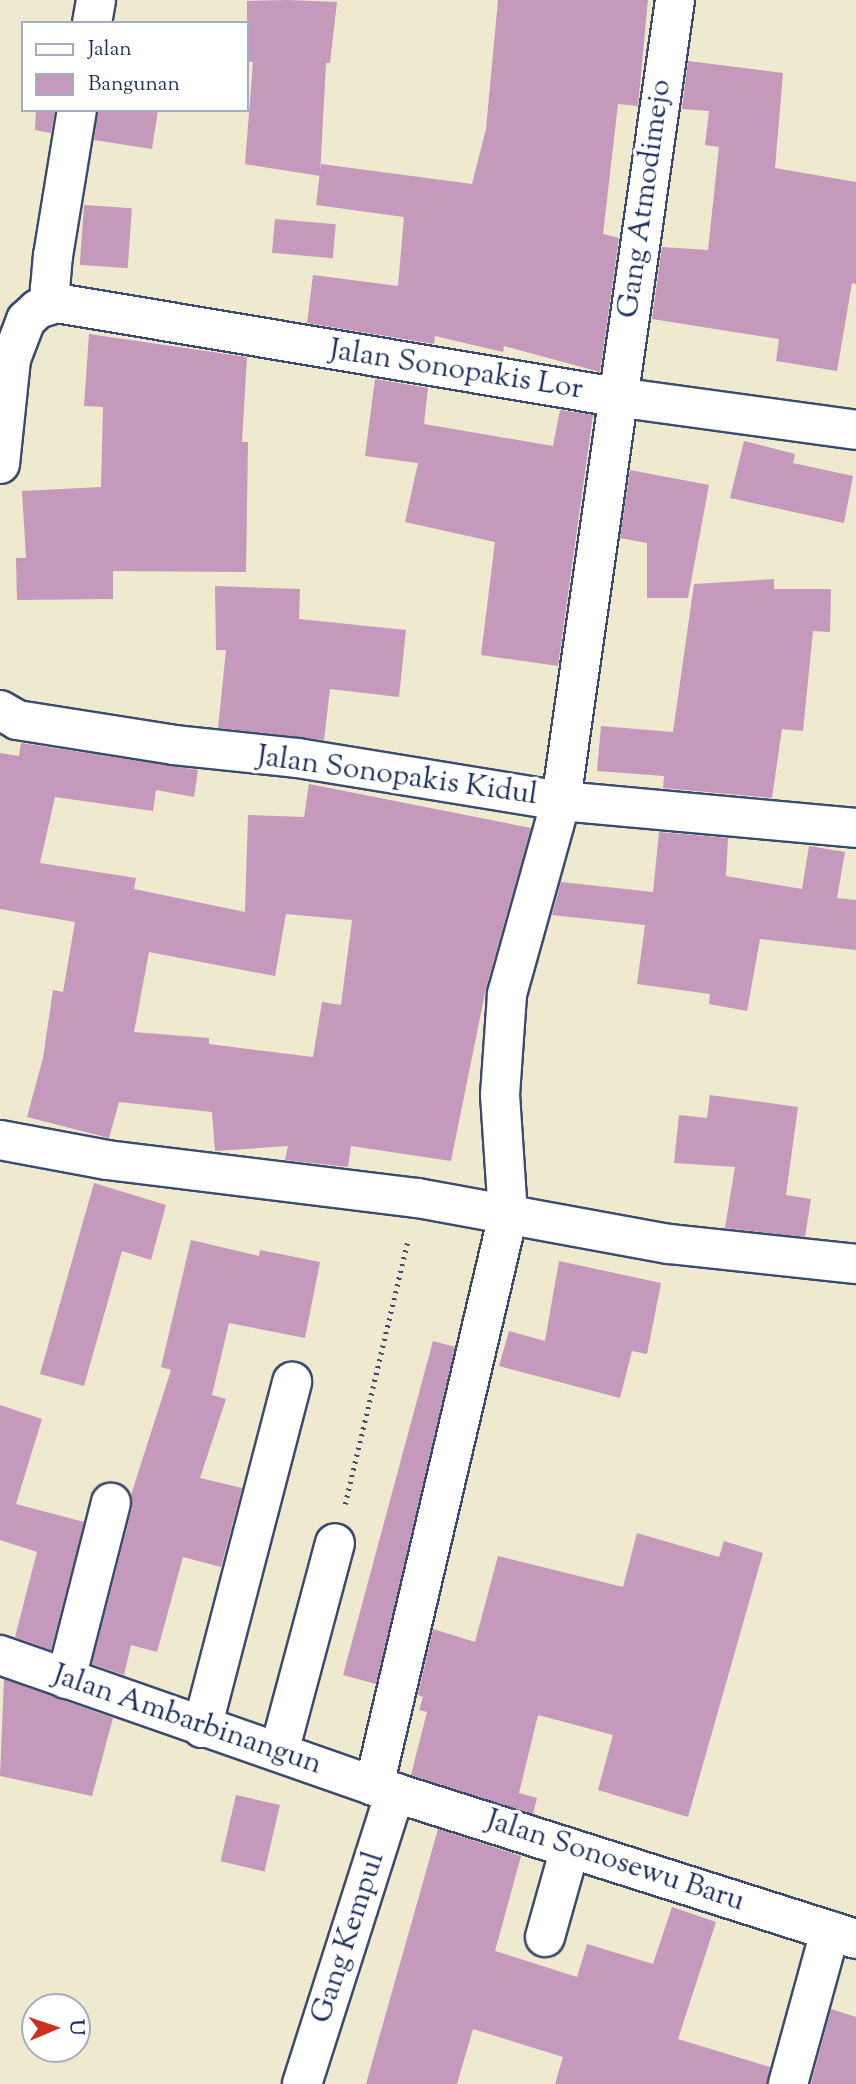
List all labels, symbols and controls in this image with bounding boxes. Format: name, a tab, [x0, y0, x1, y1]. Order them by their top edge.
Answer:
legend	[21, 21, 248, 112]
text: Jalan	[88, 35, 132, 65]
text: Bangunan	[88, 70, 180, 100]
street label: Gang Atmodimejo	[611, 77, 681, 321]
street label: Jalan Sonopakis Lor	[327, 333, 585, 409]
street label: Jalan Sonopakis Kidul	[255, 740, 539, 814]
street label: Jalan Ambarbinangun	[48, 1658, 326, 1784]
street label: Jalan Sonosewu Baru	[481, 1803, 749, 1921]
street label: Gang Kempul	[304, 1848, 394, 2028]
north arrow	[21, 1993, 91, 2063]
text: U	[62, 2019, 89, 2036]

